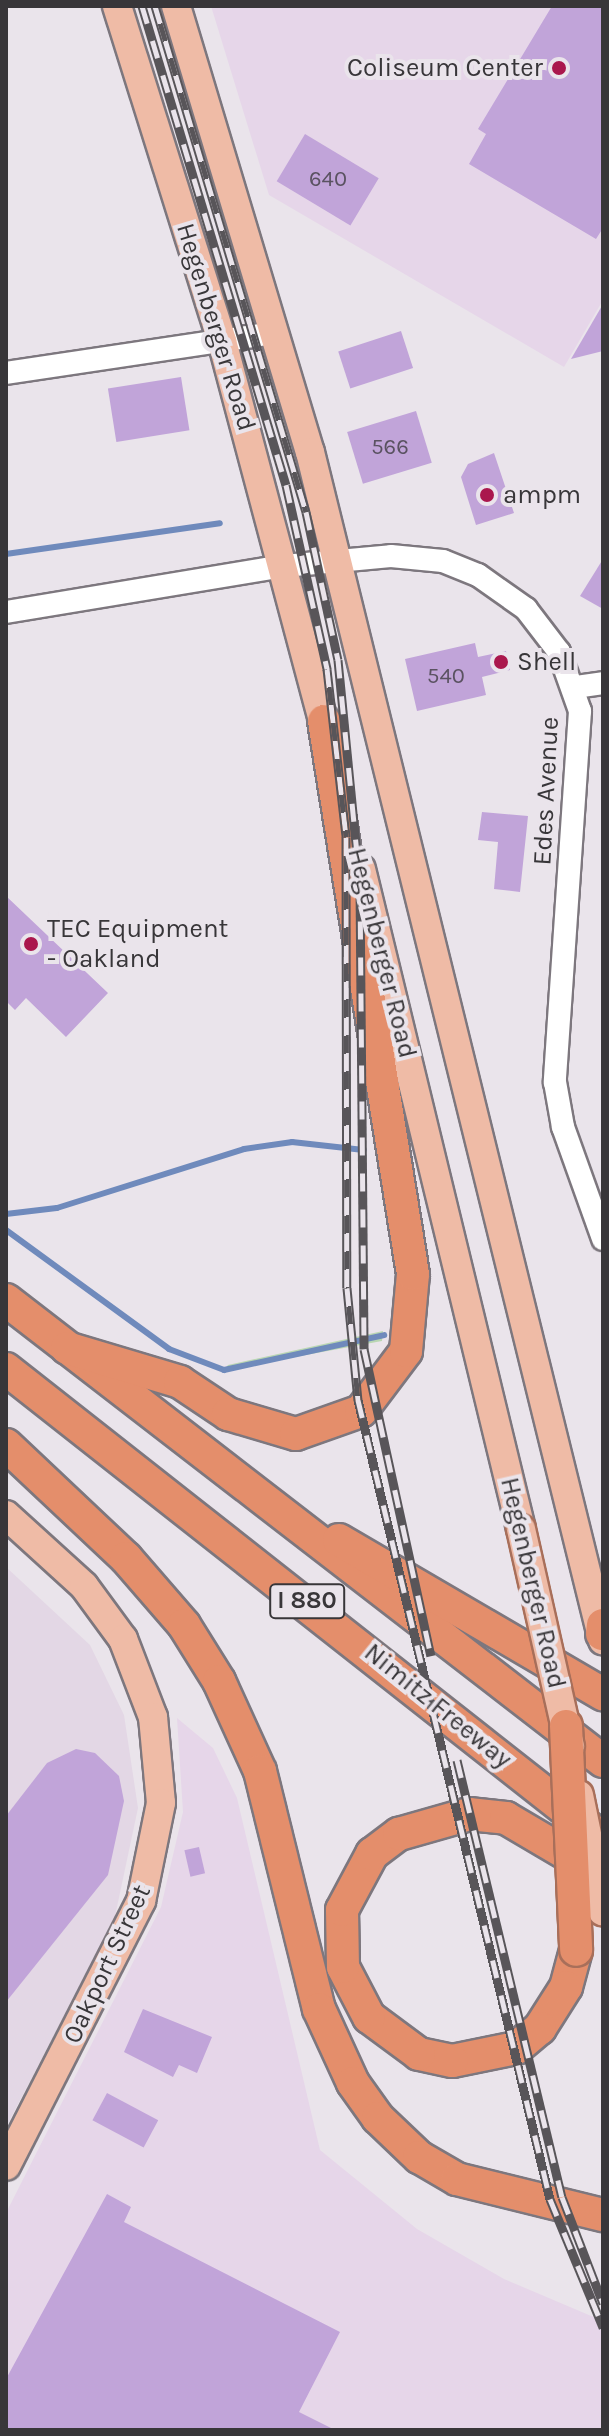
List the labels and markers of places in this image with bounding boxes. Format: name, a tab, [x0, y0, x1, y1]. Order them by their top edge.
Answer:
place label: Coliseum Center	[347, 52, 543, 84]
marker: Coliseum Center	[550, 59, 568, 77]
place label: ampm	[503, 479, 581, 511]
marker: ampm	[478, 486, 496, 504]
place label: Shell	[517, 646, 576, 678]
marker: Shell	[492, 653, 510, 671]
place label: TEC Equipment - Oakland	[47, 913, 228, 974]
marker: TEC Equipment - Oakland	[22, 935, 40, 953]

